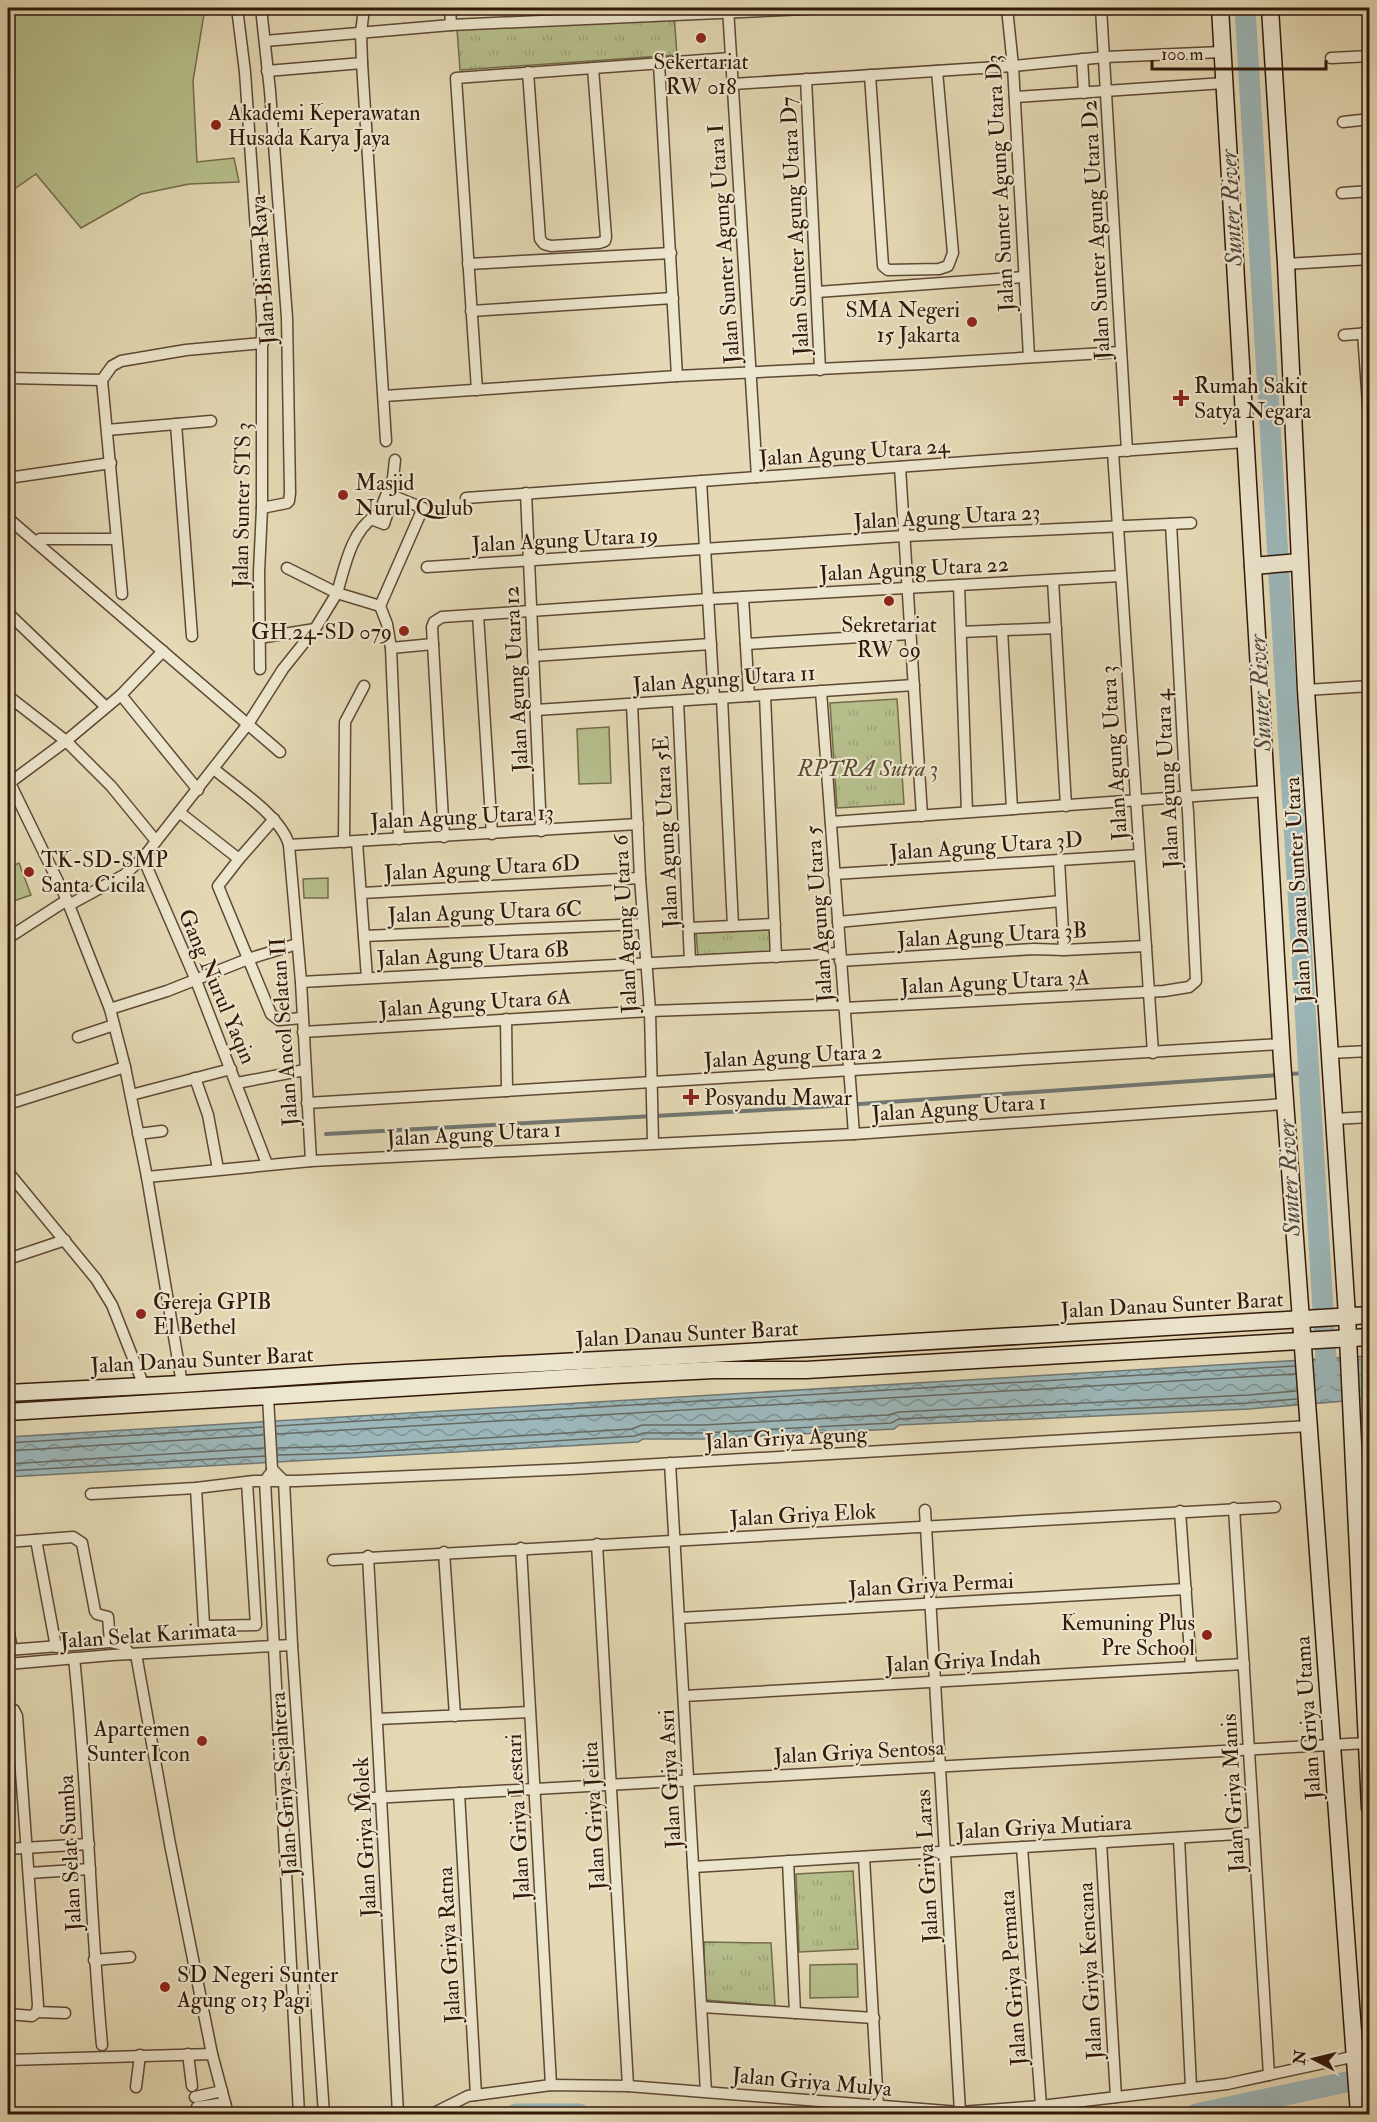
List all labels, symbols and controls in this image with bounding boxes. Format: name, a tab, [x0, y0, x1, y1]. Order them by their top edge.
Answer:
marker: Sekertariat RW 018	[694, 31, 708, 45]
scale bar	[1152, 33, 1326, 71]
text: 100 m	[1161, 43, 1204, 66]
place label: Sekertariat RW 018	[653, 48, 749, 101]
street label: Jalan Sunter Agung Utara D3	[979, 54, 1021, 313]
street label: Jalan Sunter Agung Utara D7	[774, 96, 816, 357]
place label: Akademi Keperawatan Husada Karya Jaya	[227, 99, 421, 152]
street label: Jalan Sunter Agung Utara D2	[1075, 99, 1117, 362]
marker: Akademi Keperawatan Husada Karya Jaya	[209, 118, 223, 132]
street label: Jalan Sunter Agung Utara I	[702, 123, 746, 366]
water label: Sunter River	[1213, 148, 1250, 268]
street label: Jalan Bisma Raya	[244, 193, 282, 347]
place label: SMA Negeri 15 Jakarta	[845, 296, 961, 349]
marker: SMA Negeri 15 Jakarta	[965, 315, 979, 329]
place label: Rumah Sakit Satya Negara	[1194, 372, 1312, 425]
marker: Rumah Sakit Satya Negara	[1172, 389, 1190, 407]
street label: Jalan Sunter STS 3	[227, 422, 257, 589]
street label: Jalan Agung Utara 24	[757, 431, 951, 473]
place label: Masjid Nurul Qulub	[355, 469, 473, 522]
marker: Masjid Nurul Qulub	[336, 488, 350, 502]
street label: Jalan Agung Utara 23	[852, 498, 1041, 536]
street label: Jalan Agung Utara 19	[470, 521, 659, 559]
street label: Jalan Agung Utara 22	[818, 550, 1009, 588]
street label: Jalan Agung Utara 12	[497, 585, 535, 774]
marker: Sekretariat RW 09	[882, 594, 896, 608]
place label: Sekretariat RW 09	[841, 611, 937, 664]
place label: GH 24-SD 079	[251, 618, 392, 646]
marker: GH 24-SD 079	[397, 624, 411, 638]
water label: Sunter River	[1242, 633, 1279, 753]
street label: Jalan Agung Utara 11	[631, 659, 816, 699]
street label: Jalan Agung Utara 3	[1094, 664, 1134, 843]
street label: Jalan Agung Utara 4	[1148, 688, 1186, 870]
street label: Jalan Agung Utara 5E	[647, 735, 685, 930]
park label: RPTRA Sutra 3	[797, 755, 938, 783]
street label: Jalan Danau Sunter Utara	[1278, 775, 1318, 1005]
street label: Jalan Agung Utara 13	[369, 798, 554, 836]
street label: Jalan Agung Utara 5	[799, 824, 839, 1004]
street label: Jalan Agung Utara 3D	[887, 825, 1084, 867]
street label: Jalan Agung Utara 6	[606, 832, 644, 1015]
place label: TK-SD-SMP Santa Cicila	[41, 846, 168, 899]
street label: Jalan Agung Utara 6D	[382, 849, 581, 887]
marker: TK-SD-SMP Santa Cicila	[22, 865, 36, 879]
street label: Jalan Agung Utara 6C	[386, 895, 583, 929]
street label: Gang Nurul Yaqin	[172, 905, 262, 1068]
street label: Jalan Agung Utara 3B	[895, 916, 1088, 954]
street label: Jalan Agung Utara 6B	[375, 935, 570, 973]
street label: Jalan Ancol Selatan II	[263, 937, 305, 1128]
street label: Jalan Agung Utara 3A	[899, 963, 1091, 1001]
street label: Jalan Agung Utara 6A	[377, 982, 572, 1024]
street label: Jalan Agung Utara 2	[702, 1037, 883, 1075]
place label: Posyandu Mawar	[704, 1084, 853, 1112]
marker: Posyandu Mawar	[682, 1088, 700, 1106]
street label: Jalan Agung Utara 1	[870, 1088, 1047, 1128]
street label: Jalan Agung Utara 1	[385, 1115, 562, 1153]
water label: Sunter River	[1271, 1118, 1308, 1238]
street label: Jalan Danau Sunter Barat	[1059, 1285, 1284, 1325]
place label: Gereja GPIB El Bethel	[153, 1288, 271, 1341]
marker: Gereja GPIB El Bethel	[134, 1307, 148, 1321]
street label: Jalan Danau Sunter Barat	[574, 1314, 799, 1354]
street label: Jalan Danau Sunter Barat	[89, 1340, 314, 1380]
street label: Jalan Griya Agung	[703, 1420, 869, 1456]
street label: Jalan Griya Elok	[728, 1497, 877, 1533]
street label: Jalan Griya Permai	[847, 1567, 1015, 1603]
place label: Kemuning Plus Pre School	[1061, 1609, 1195, 1662]
street label: Jalan Selat Karimata	[58, 1615, 238, 1655]
marker: Kemuning Plus Pre School	[1200, 1628, 1214, 1642]
street label: Jalan Griya Utama	[1288, 1634, 1328, 1802]
street label: Jalan Griya Indah	[884, 1643, 1042, 1679]
street label: Jalan Griya Sejahtera	[264, 1690, 304, 1878]
street label: Jalan Griya Asri	[652, 1708, 688, 1850]
street label: Jalan Griya Manis	[1215, 1713, 1251, 1874]
place label: Apartemen Sunter Icon	[87, 1715, 190, 1768]
street label: Jalan Griya Lestari	[500, 1733, 536, 1902]
street label: Jalan Griya Sentosa	[772, 1733, 946, 1771]
marker: Apartemen Sunter Icon	[195, 1734, 209, 1748]
street label: Jalan Griya Jelita	[576, 1740, 612, 1892]
street label: Jalan Griya Molek	[347, 1756, 383, 1919]
street label: Jalan Selat Sumba	[52, 1773, 88, 1933]
street label: Jalan Griya Laras	[909, 1788, 945, 1944]
street label: Jalan Griya Mutiara	[955, 1808, 1133, 1846]
street label: Jalan Griya Ratna	[431, 1865, 467, 2025]
street label: Jalan Griya Kencana	[1071, 1881, 1109, 2061]
street label: Jalan Griya Permata	[993, 1888, 1033, 2068]
place label: SD Negeri Sunter Agung 013 Pagi	[176, 1961, 339, 2014]
marker: SD Negeri Sunter Agung 013 Pagi	[158, 1980, 172, 1994]
north arrow	[1284, 2029, 1344, 2089]
text: N	[1289, 2048, 1311, 2067]
street label: Jalan Griya Mulya	[730, 2061, 894, 2103]

